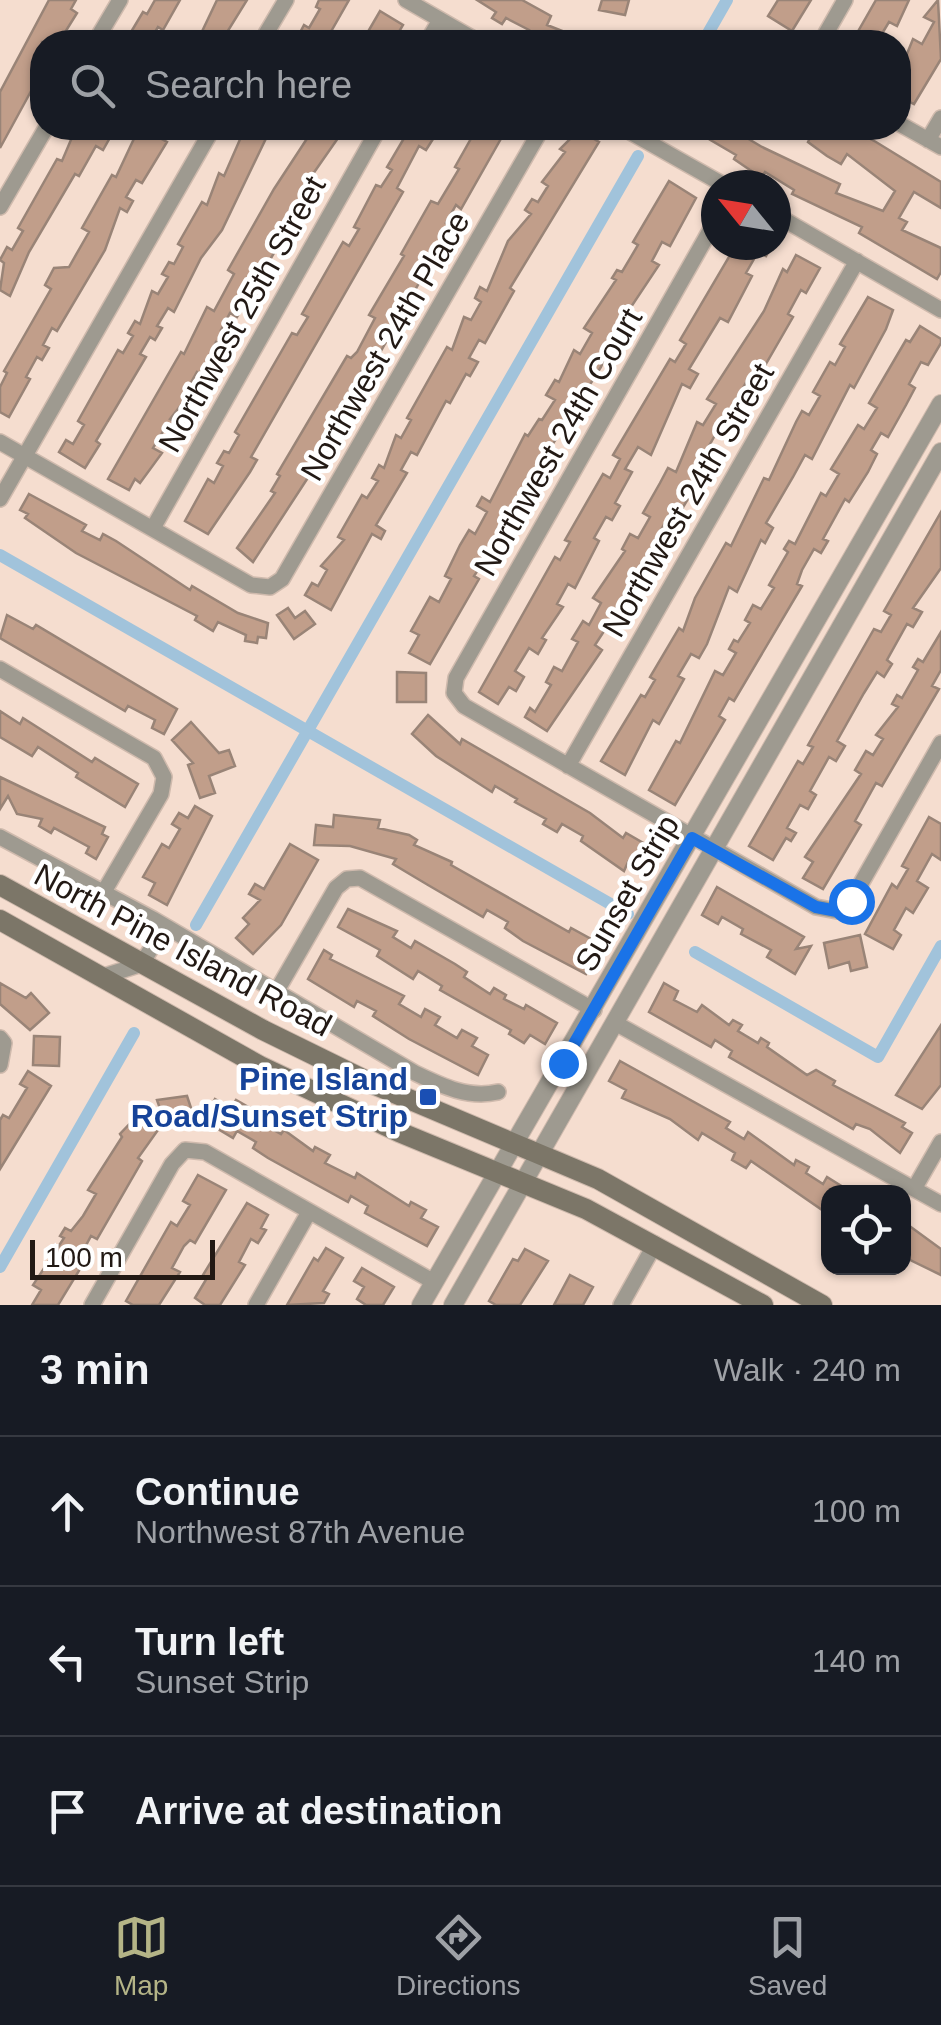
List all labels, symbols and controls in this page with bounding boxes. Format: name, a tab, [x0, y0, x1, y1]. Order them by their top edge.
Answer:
search box	[30, 30, 911, 140]
icon: search	[65, 58, 120, 113]
text: Search here	[145, 64, 352, 106]
street label: Northwest 25th Street	[151, 170, 333, 458]
north arrow	[701, 170, 791, 260]
street label: Northwest 24th Place	[293, 205, 477, 487]
street label: Northwest 24th Court	[467, 302, 649, 582]
street label: Northwest 24th Street	[595, 357, 781, 643]
street label: Sunset Strip	[568, 809, 686, 977]
street label: North Pine Island Road	[28, 856, 338, 1044]
route start	[829, 879, 875, 925]
route end	[541, 1041, 587, 1087]
place label: Pine Island Road/Sunset Strip	[131, 1061, 408, 1134]
marker: Pine Island Road/Sunset Strip	[417, 1086, 439, 1108]
map controls	[821, 1185, 911, 1275]
button: locate	[821, 1185, 911, 1275]
scale bar	[30, 1235, 215, 1280]
text: 100 m	[45, 1242, 123, 1273]
text: 3 min	[40, 1346, 150, 1393]
text: Walk · 240 m	[714, 1352, 901, 1388]
text: Continue	[135, 1471, 300, 1513]
icon: ahead	[40, 1484, 95, 1539]
text: 100 m	[812, 1493, 901, 1529]
text: Northwest 87th Avenue	[135, 1514, 465, 1550]
text: Turn left	[135, 1621, 284, 1663]
icon: left	[40, 1634, 95, 1689]
text: 140 m	[812, 1643, 901, 1679]
text: Sunset Strip	[135, 1664, 309, 1700]
icon: arrive	[40, 1784, 95, 1839]
text: Arrive at destination	[135, 1790, 502, 1832]
tab: Map	[114, 1910, 169, 2002]
tab: Directions	[396, 1910, 521, 2002]
tab: Saved	[748, 1910, 827, 2002]

